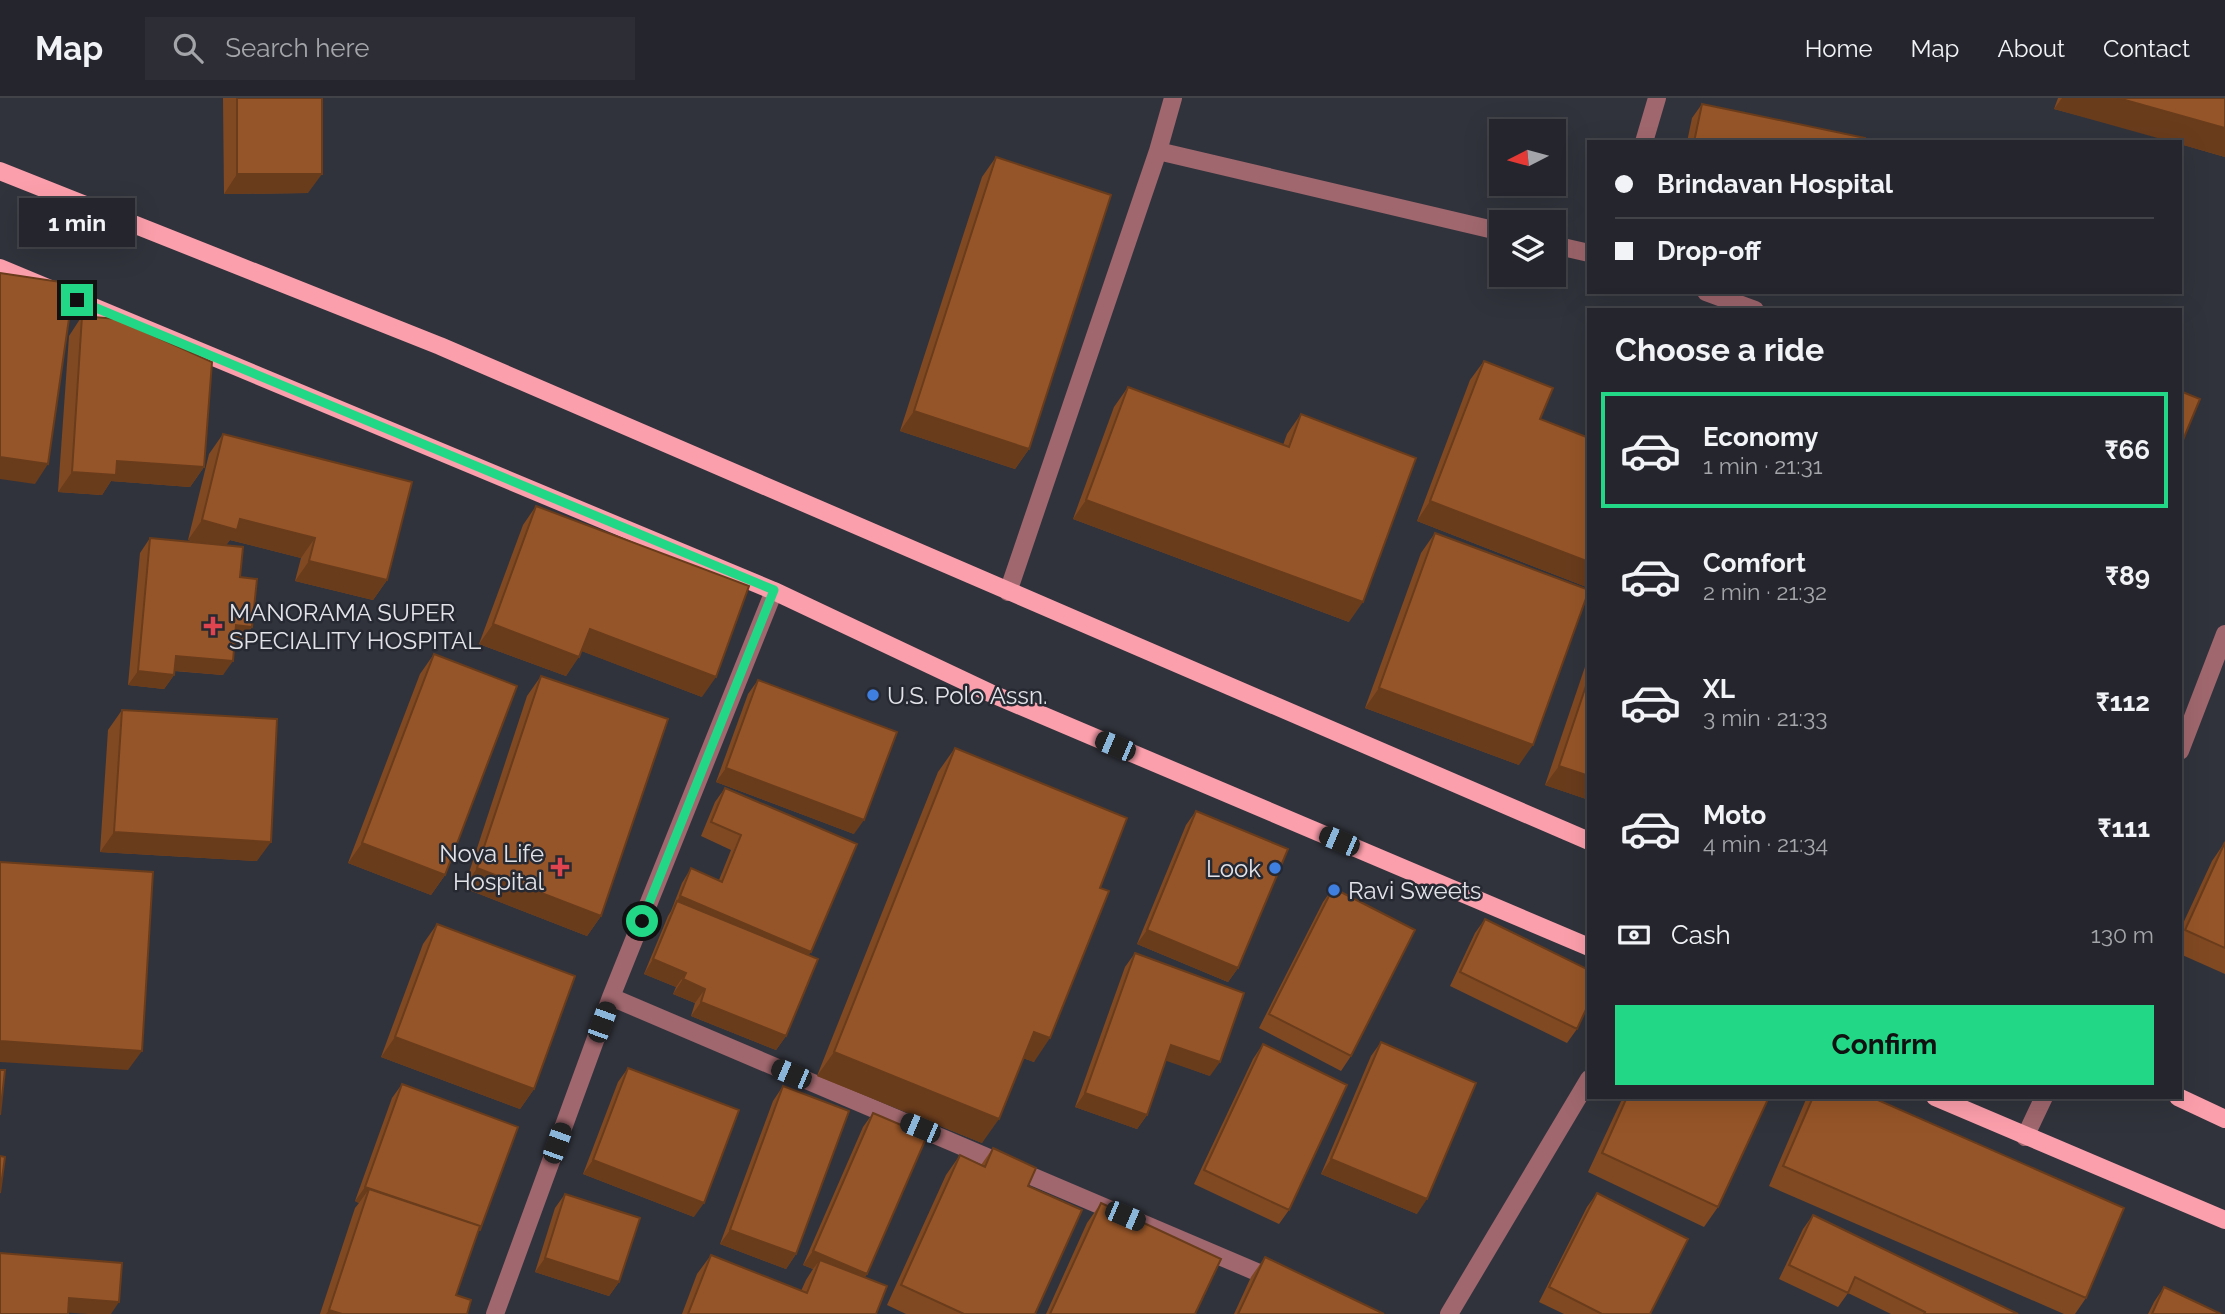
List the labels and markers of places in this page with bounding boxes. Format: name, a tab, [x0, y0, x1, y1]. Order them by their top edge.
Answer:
place label: MANORAMA SUPER SPECIALITY HOSPITAL	[229, 598, 481, 655]
marker: MANORAMA SUPER SPECIALITY HOSPITAL	[203, 616, 223, 636]
place label: U.S. Polo Assn.	[887, 681, 1047, 710]
marker: U.S. Polo Assn.	[865, 687, 881, 703]
place label: Nova Life Hospital	[439, 839, 544, 896]
place label: Look	[1206, 854, 1261, 883]
marker: Nova Life Hospital	[550, 857, 570, 877]
marker: Look	[1267, 860, 1283, 876]
place label: Ravi Sweets	[1348, 876, 1481, 905]
marker: Ravi Sweets	[1326, 882, 1342, 898]

